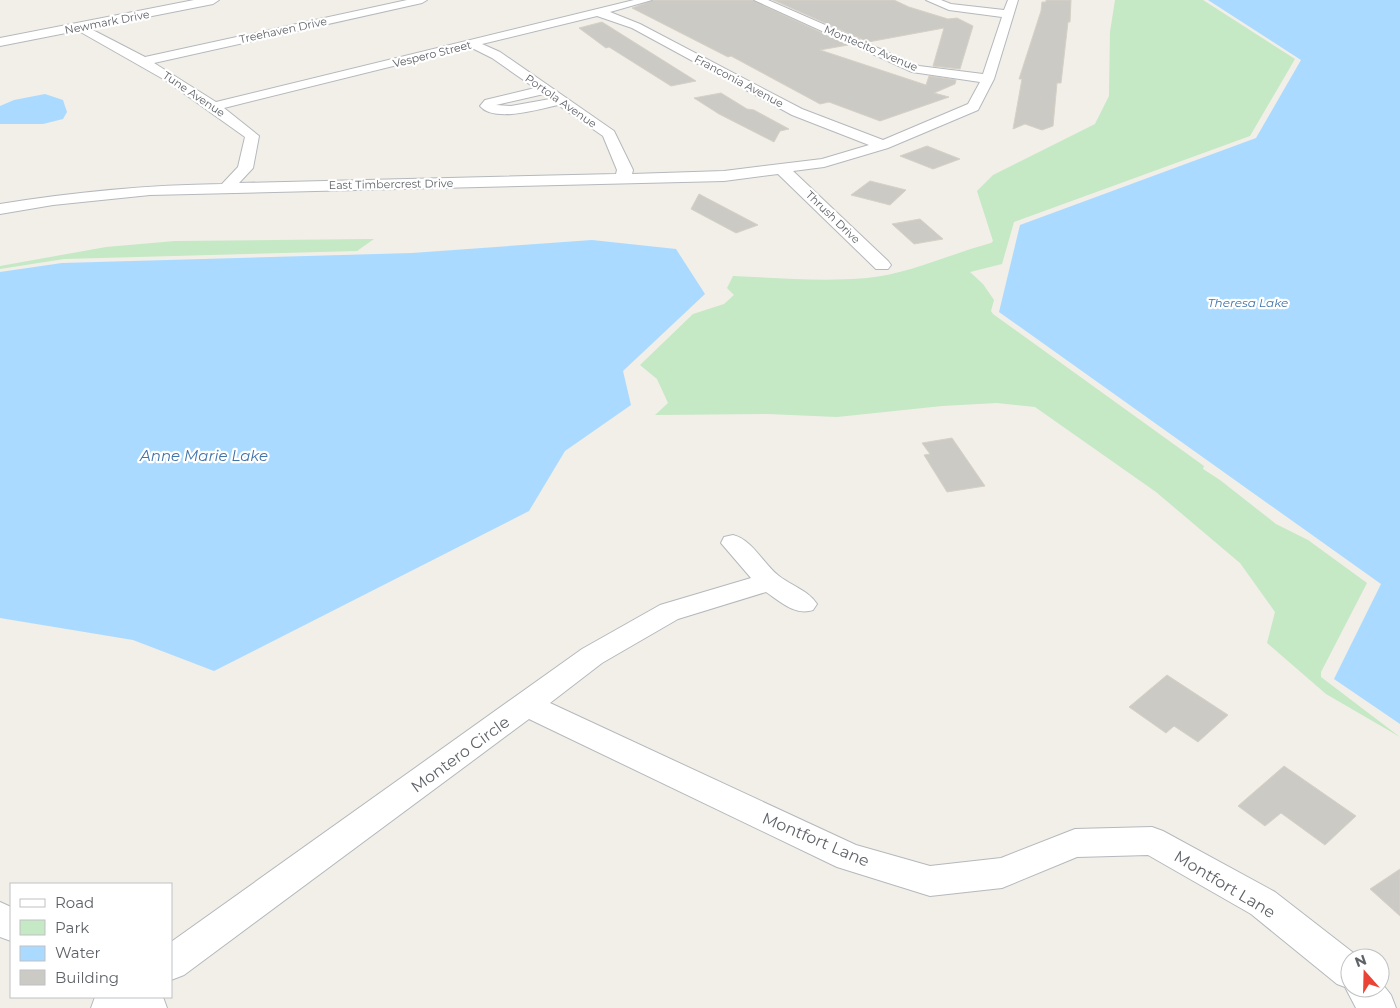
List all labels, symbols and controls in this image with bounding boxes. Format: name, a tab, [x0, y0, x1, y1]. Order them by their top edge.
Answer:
street label: Newmark Drive	[64, 7, 151, 37]
street label: Treehaven Drive	[238, 14, 328, 46]
street label: Montecito Avenue	[822, 22, 920, 74]
street label: Vespero Street	[391, 37, 473, 71]
street label: Franconia Avenue	[692, 52, 786, 111]
street label: Tune Avenue	[160, 68, 228, 120]
street label: Portola Avenue	[522, 71, 600, 131]
street label: East Timbercrest Drive	[329, 176, 454, 192]
street label: Thrush Drive	[803, 188, 863, 247]
water label: Theresa Lake	[1208, 295, 1288, 310]
water label: Anne Marie Lake	[139, 446, 268, 465]
street label: Montero Circle	[407, 712, 513, 797]
street label: Montfort Lane	[759, 808, 872, 871]
street label: Montfort Lane	[1171, 847, 1279, 922]
legend	[10, 883, 172, 998]
text: Road	[55, 893, 94, 912]
text: Park	[55, 918, 89, 937]
text: Water	[55, 943, 101, 962]
north arrow	[1340, 948, 1390, 998]
text: N	[1352, 950, 1369, 971]
text: Building	[55, 968, 119, 987]

